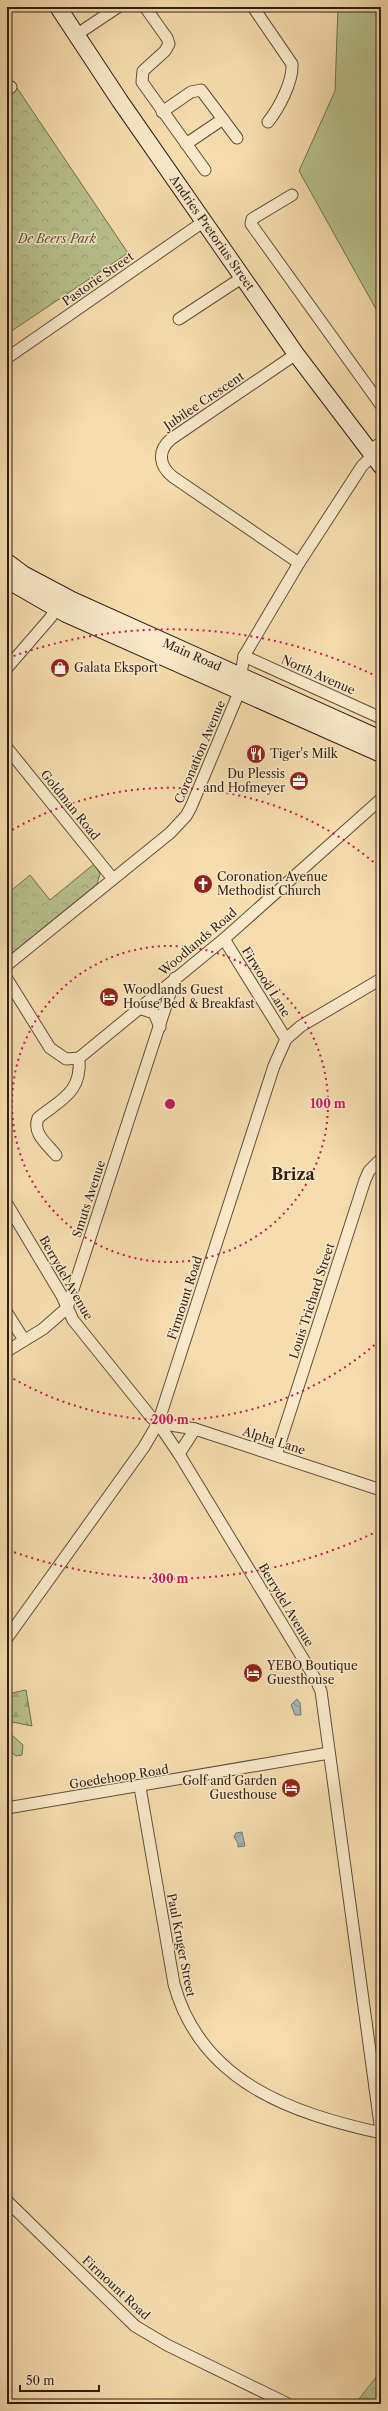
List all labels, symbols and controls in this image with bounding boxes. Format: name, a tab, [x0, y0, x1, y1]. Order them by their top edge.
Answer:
street label: Andries Pretorius Street	[166, 171, 258, 294]
park label: De Beers Park	[17, 231, 97, 246]
street label: Pastorie Street	[59, 248, 137, 309]
street label: Jubilee Crescent	[159, 368, 247, 434]
street label: Main Road	[161, 635, 224, 674]
street label: North Avenue	[279, 652, 358, 698]
shop icon: Galata Eksport	[49, 657, 71, 679]
place label: Galata Eksport	[74, 660, 159, 675]
street label: Coronation Avenue	[171, 698, 228, 806]
restaurant icon: Tiger's Milk	[245, 743, 267, 765]
place label: Tiger's Milk	[270, 746, 339, 761]
place label: Du Plessis and Hofmeyer	[203, 766, 285, 795]
street label: Goldman Road	[38, 767, 104, 843]
office icon: Du Plessis and Hofmeyer	[288, 770, 310, 792]
place label: Coronation Avenue Methodist Church	[217, 869, 328, 898]
church icon: Coronation Avenue Methodist Church	[192, 873, 214, 895]
street label: Woodlands Road	[155, 904, 240, 979]
street label: Firwood Lane	[239, 944, 294, 1020]
place label: Woodlands Guest House Bed & Breakfast	[122, 982, 255, 1011]
hotel icon: Woodlands Guest House Bed & Breakfast	[98, 986, 120, 1008]
text: 100 m	[310, 1096, 346, 1111]
centre of rings	[163, 1097, 177, 1111]
street label: Smuts Avenue	[69, 1158, 108, 1239]
district label: Briza	[271, 1164, 316, 1184]
street label: Berrydel Avenue	[36, 1233, 97, 1323]
street label: Louis Trichard Street	[286, 1240, 338, 1361]
street label: Firmount Road	[164, 1253, 205, 1342]
text: 200 m	[151, 1412, 189, 1427]
street label: Alpha Lane	[240, 1423, 308, 1458]
street label: Berrydel Avenue	[256, 1560, 317, 1649]
text: 300 m	[151, 1571, 189, 1586]
place label: YEBO Boutique Guesthouse	[266, 1658, 358, 1687]
hotel icon: YEBO Boutique Guesthouse	[242, 1662, 264, 1684]
street label: Goedehoop Road	[68, 1761, 170, 1792]
place label: Golf and Garden Guesthouse	[182, 1773, 277, 1802]
hotel icon: Golf and Garden Guesthouse	[280, 1777, 302, 1799]
street label: Paul Kruger Street	[164, 1892, 199, 1999]
street label: Firmount Road	[79, 2252, 154, 2323]
scale bar	[20, 2367, 99, 2393]
text: 50 m	[26, 2373, 55, 2388]

